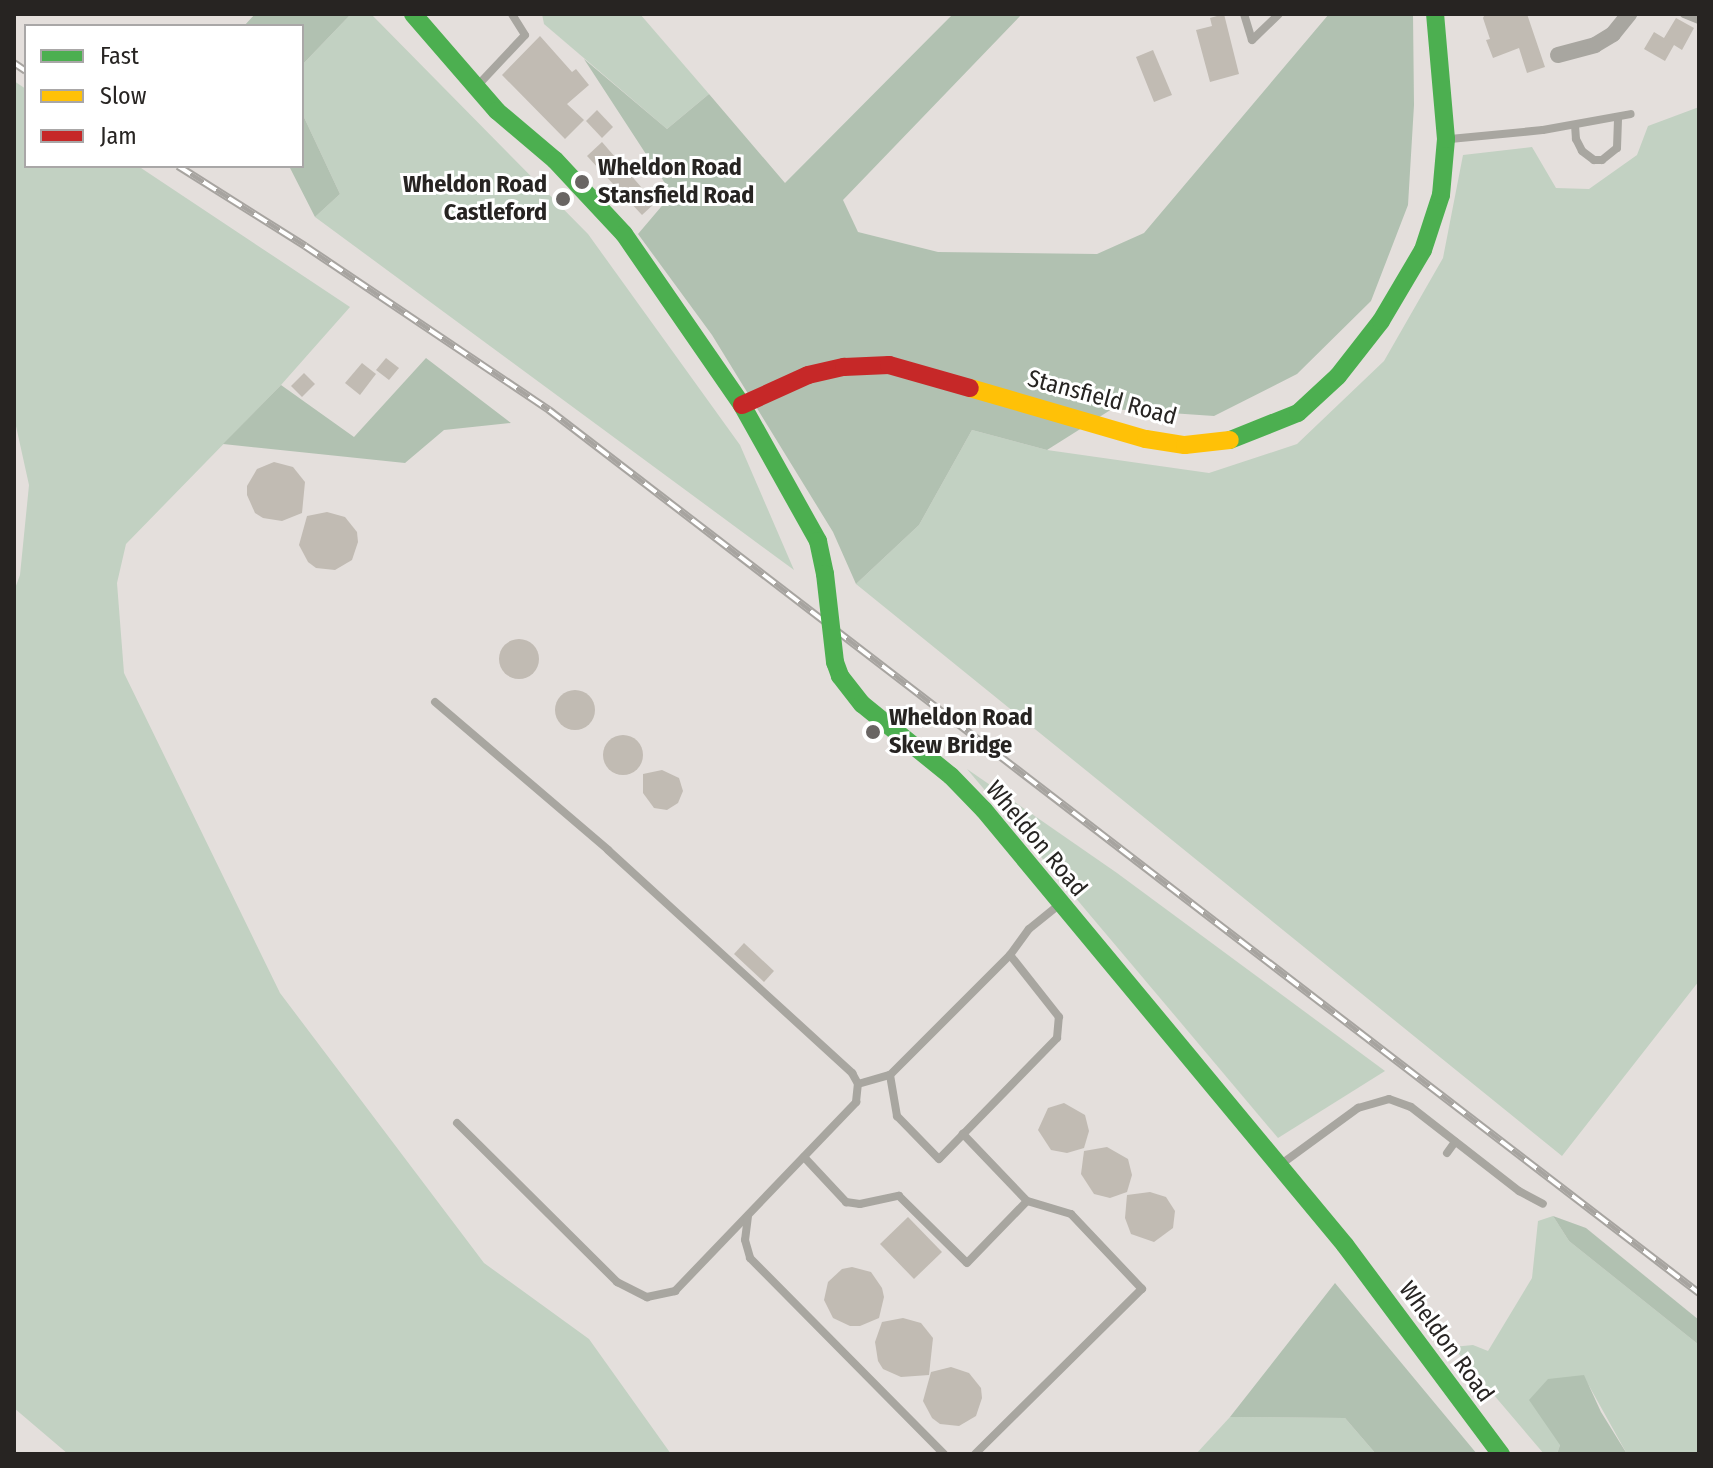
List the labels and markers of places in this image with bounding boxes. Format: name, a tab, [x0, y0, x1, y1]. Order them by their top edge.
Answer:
place label: Wheldon Road Stansfield Road	[598, 154, 754, 210]
place label: Wheldon Road Castleford	[403, 171, 547, 227]
marker: Wheldon Road Stansfield Road	[573, 173, 591, 191]
marker: Wheldon Road Castleford	[554, 190, 572, 208]
place label: Wheldon Road Skew Bridge	[889, 704, 1033, 760]
marker: Wheldon Road Skew Bridge	[864, 723, 882, 741]

